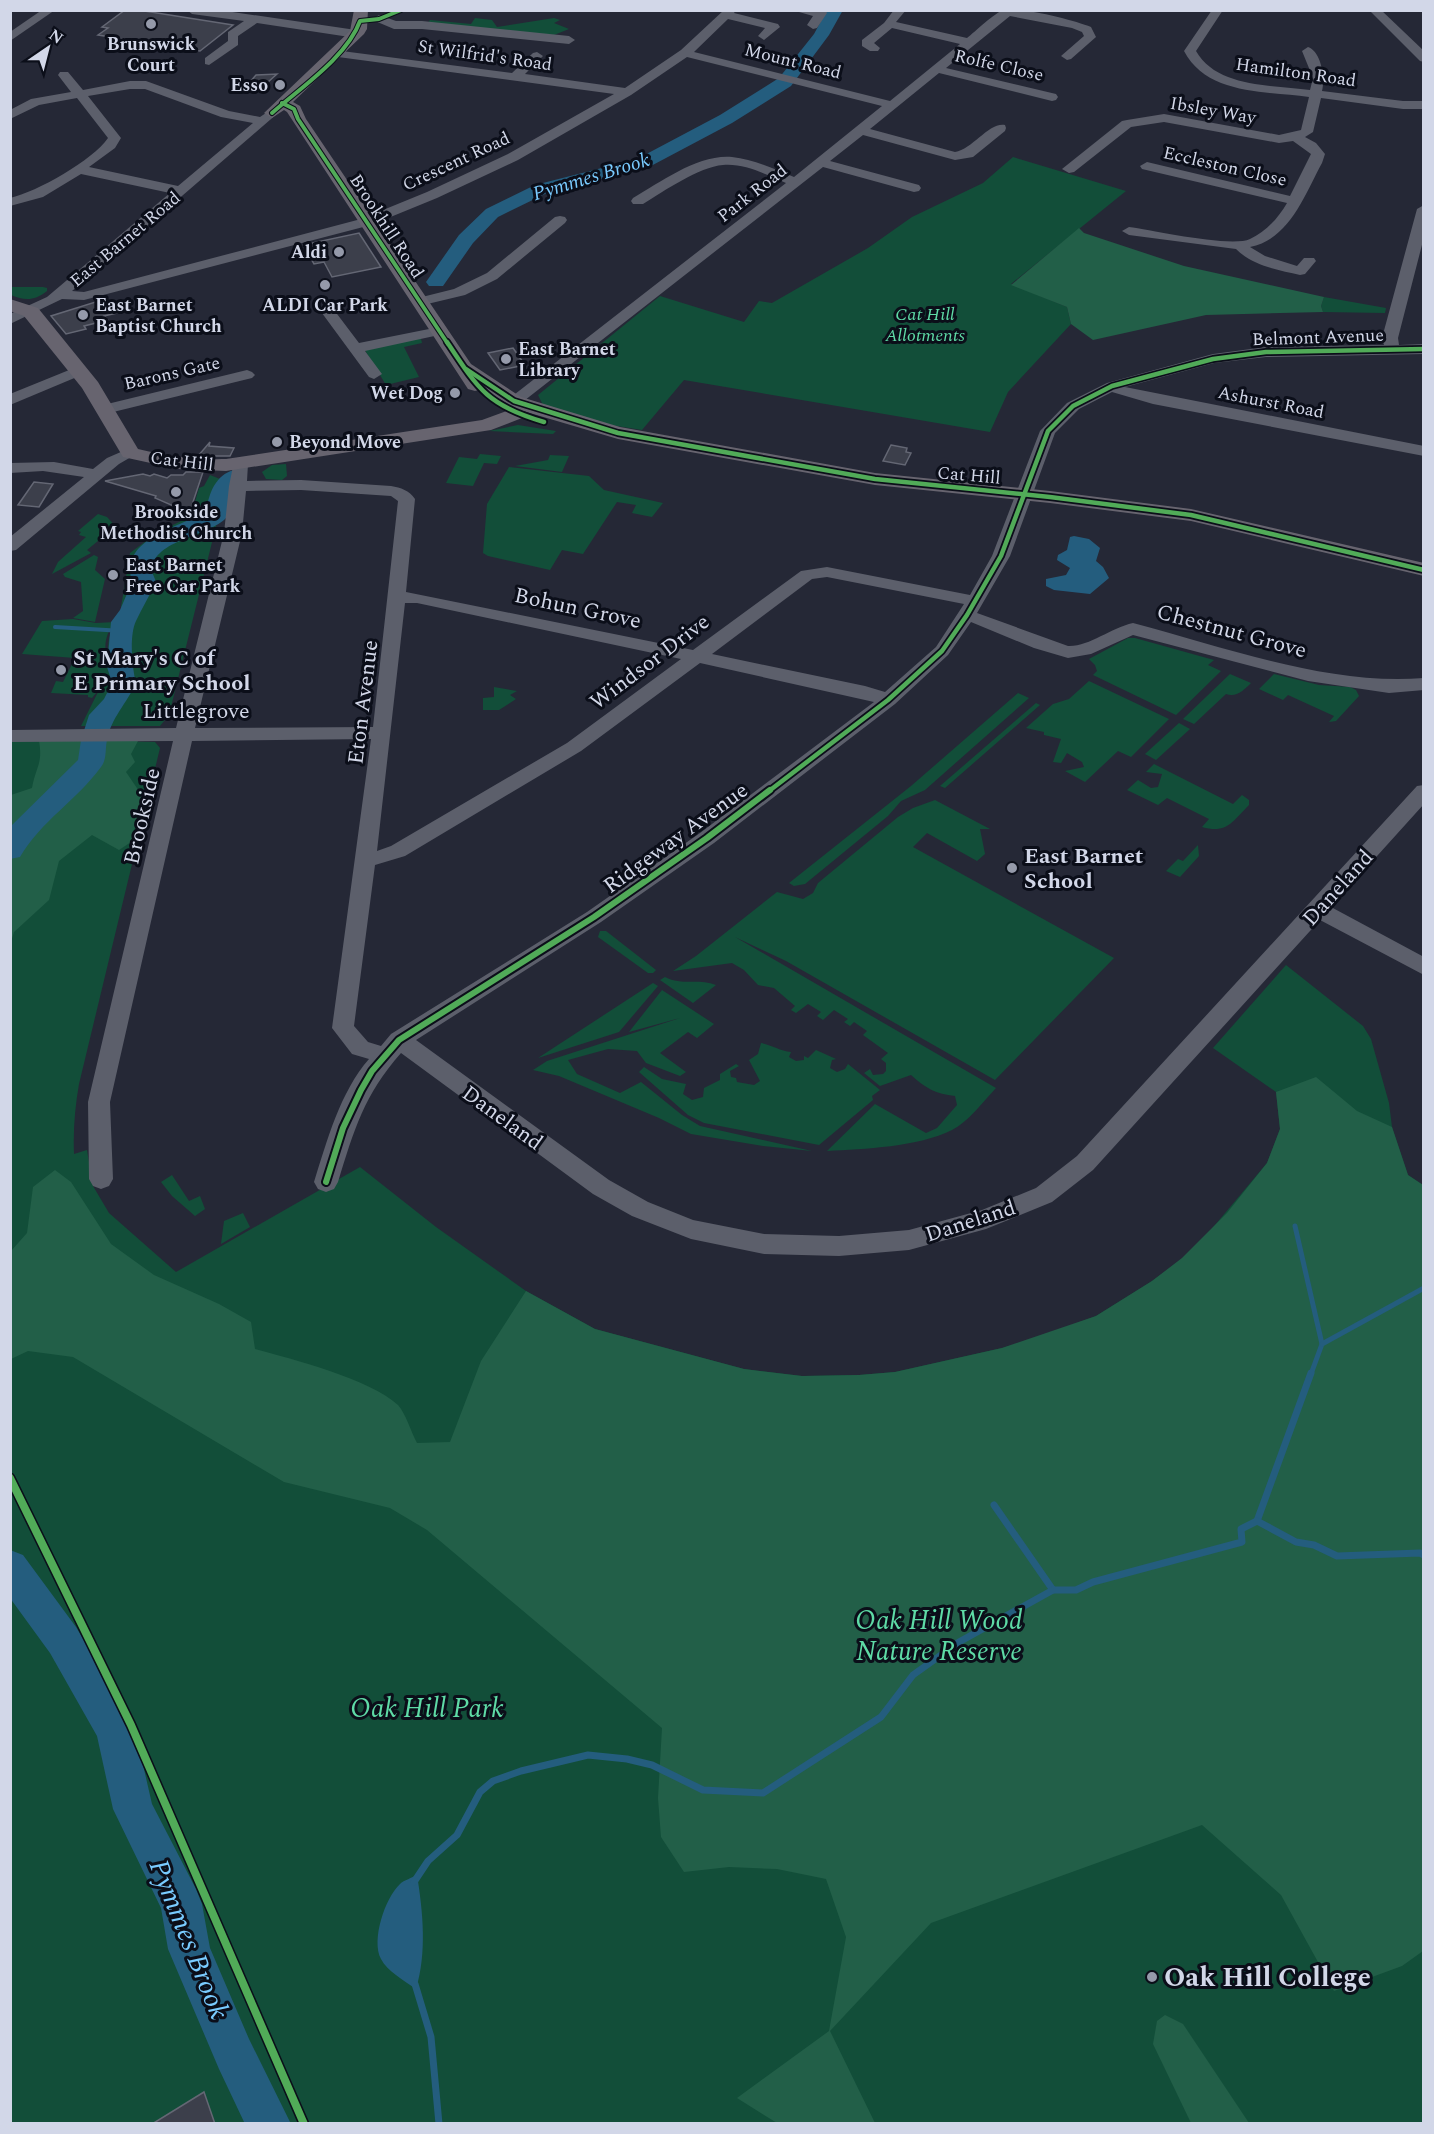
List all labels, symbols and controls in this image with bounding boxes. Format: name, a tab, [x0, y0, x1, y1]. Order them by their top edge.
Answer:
marker: Brunswick Court	[144, 17, 158, 31]
north arrow	[18, 18, 78, 78]
text: N	[44, 23, 68, 50]
place label: Brunswick Court	[107, 31, 195, 79]
street label: St Wilfrid's Road	[416, 33, 554, 78]
street label: Mount Road	[742, 36, 844, 87]
street label: Rolfe Close	[952, 42, 1046, 89]
street label: Hamilton Road	[1234, 51, 1358, 94]
place label: Esso	[230, 72, 268, 99]
marker: Esso	[273, 78, 287, 92]
street label: Ibsley Way	[1168, 90, 1259, 132]
street label: Crescent Road	[398, 125, 514, 198]
street label: Eccleston Close	[1160, 139, 1289, 194]
water label: Pymmes Brook	[529, 145, 654, 209]
street label: Park Road	[712, 157, 793, 229]
street label: Brookhill Road	[343, 169, 431, 284]
street label: East Barnet Road	[64, 185, 187, 294]
place label: Aldi	[291, 239, 327, 266]
marker: Aldi	[332, 245, 346, 259]
marker: ALDI Car Park	[318, 278, 332, 292]
place label: East Barnet Baptist Church	[95, 292, 222, 340]
place label: ALDI Car Park	[262, 292, 388, 319]
park label: Cat Hill Allotments	[884, 301, 965, 349]
marker: East Barnet Baptist Church	[76, 308, 90, 322]
street label: Belmont Avenue	[1252, 322, 1384, 353]
place label: East Barnet Library	[518, 336, 616, 384]
street label: Barons Gate	[121, 349, 223, 398]
marker: East Barnet Library	[499, 352, 513, 366]
street label: Ashurst Road	[1215, 379, 1326, 426]
place label: Wet Dog	[370, 380, 443, 407]
marker: Wet Dog	[448, 386, 462, 400]
place label: Beyond Move	[289, 429, 401, 456]
marker: Beyond Move	[270, 435, 284, 449]
street label: Cat Hill	[149, 444, 215, 479]
street label: Cat Hill	[936, 459, 1002, 492]
marker: Brookside Methodist Church	[169, 485, 183, 499]
place label: Brookside Methodist Church	[100, 499, 252, 547]
place label: East Barnet Free Car Park	[125, 552, 241, 600]
marker: East Barnet Free Car Park	[106, 568, 120, 582]
street label: Bohun Grove	[511, 579, 644, 638]
street label: Chestnut Grove	[1153, 596, 1310, 667]
street label: Windsor Drive	[583, 606, 717, 718]
street label: Eton Avenue	[339, 638, 387, 766]
place label: St Mary's C of E Primary School	[73, 642, 250, 700]
marker: St Mary's C of E Primary School	[54, 663, 68, 677]
street label: Littlegrove	[142, 695, 250, 728]
street label: Brookside	[115, 765, 170, 868]
street label: Ridgeway Avenue	[597, 774, 755, 902]
place label: East Barnet School	[1024, 840, 1143, 898]
street label: Daneland	[1295, 842, 1382, 934]
marker: East Barnet School	[1005, 861, 1019, 875]
street label: Daneland	[455, 1077, 550, 1159]
street label: Daneland	[921, 1191, 1020, 1252]
park label: Oak Hill Wood Nature Reserve	[855, 1600, 1023, 1673]
park label: Oak Hill Park	[350, 1688, 504, 1730]
water label: Pymmes Brook	[137, 1853, 240, 2026]
place label: Oak Hill College	[1164, 1957, 1371, 1999]
marker: Oak Hill College	[1145, 1970, 1159, 1984]

